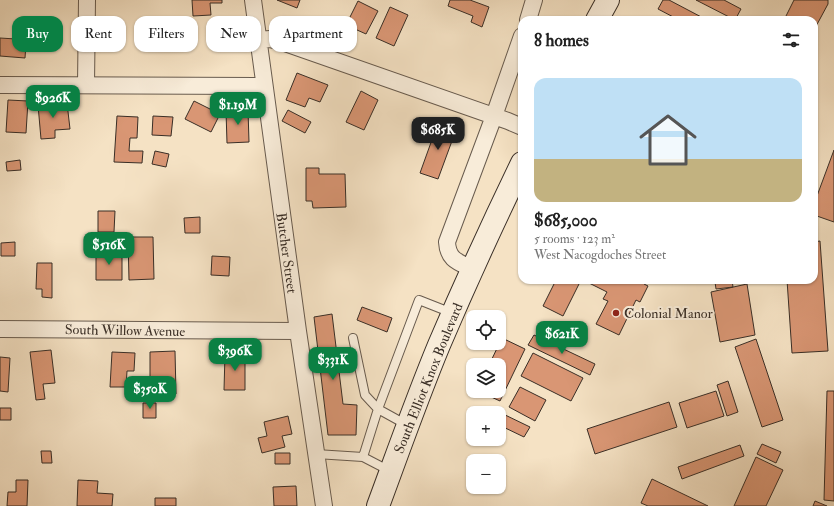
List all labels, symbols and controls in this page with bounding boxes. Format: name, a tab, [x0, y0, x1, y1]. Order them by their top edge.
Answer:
chip: Buy	[12, 16, 63, 52]
chip: Rent	[71, 16, 126, 52]
chip: Filters	[134, 16, 198, 52]
chip: New	[206, 16, 261, 52]
chip: Apartment	[269, 16, 357, 52]
icon: filters	[780, 29, 802, 51]
text: 8 homes	[534, 30, 589, 51]
pin: $926K	[25, 85, 81, 119]
text: $926K	[35, 90, 71, 106]
pin: $1.19M	[205, 92, 271, 126]
text: $1.19M	[219, 97, 257, 113]
icon: home	[632, 104, 704, 176]
pin: $685K	[410, 117, 466, 151]
text: $685K	[421, 122, 455, 138]
text: $685,000	[534, 210, 598, 231]
street label: Butcher Street	[272, 211, 301, 295]
text: 5 rooms · 123 m²	[534, 231, 615, 247]
pin: $516K	[81, 232, 137, 266]
text: $516K	[92, 237, 126, 253]
text: West Nacogdoches Street	[534, 247, 666, 263]
street label: South Elliot Knox Boulevard	[390, 300, 466, 456]
place label: Colonial Manor	[624, 305, 714, 322]
marker: Colonial Manor	[611, 308, 621, 318]
map controls	[466, 310, 506, 494]
button: locate	[466, 310, 506, 350]
street label: South Willow Avenue	[65, 321, 185, 340]
pin: $621K	[534, 321, 590, 355]
text: $621K	[545, 326, 579, 342]
pin: $396K	[207, 338, 263, 372]
text: $396K	[218, 343, 252, 359]
pin: $331K	[305, 347, 361, 381]
text: $331K	[317, 352, 349, 368]
button: layers	[466, 358, 506, 398]
pin: $350K	[122, 376, 178, 410]
text: $350K	[133, 381, 167, 397]
button: +	[466, 406, 506, 446]
button: −	[466, 454, 506, 494]

